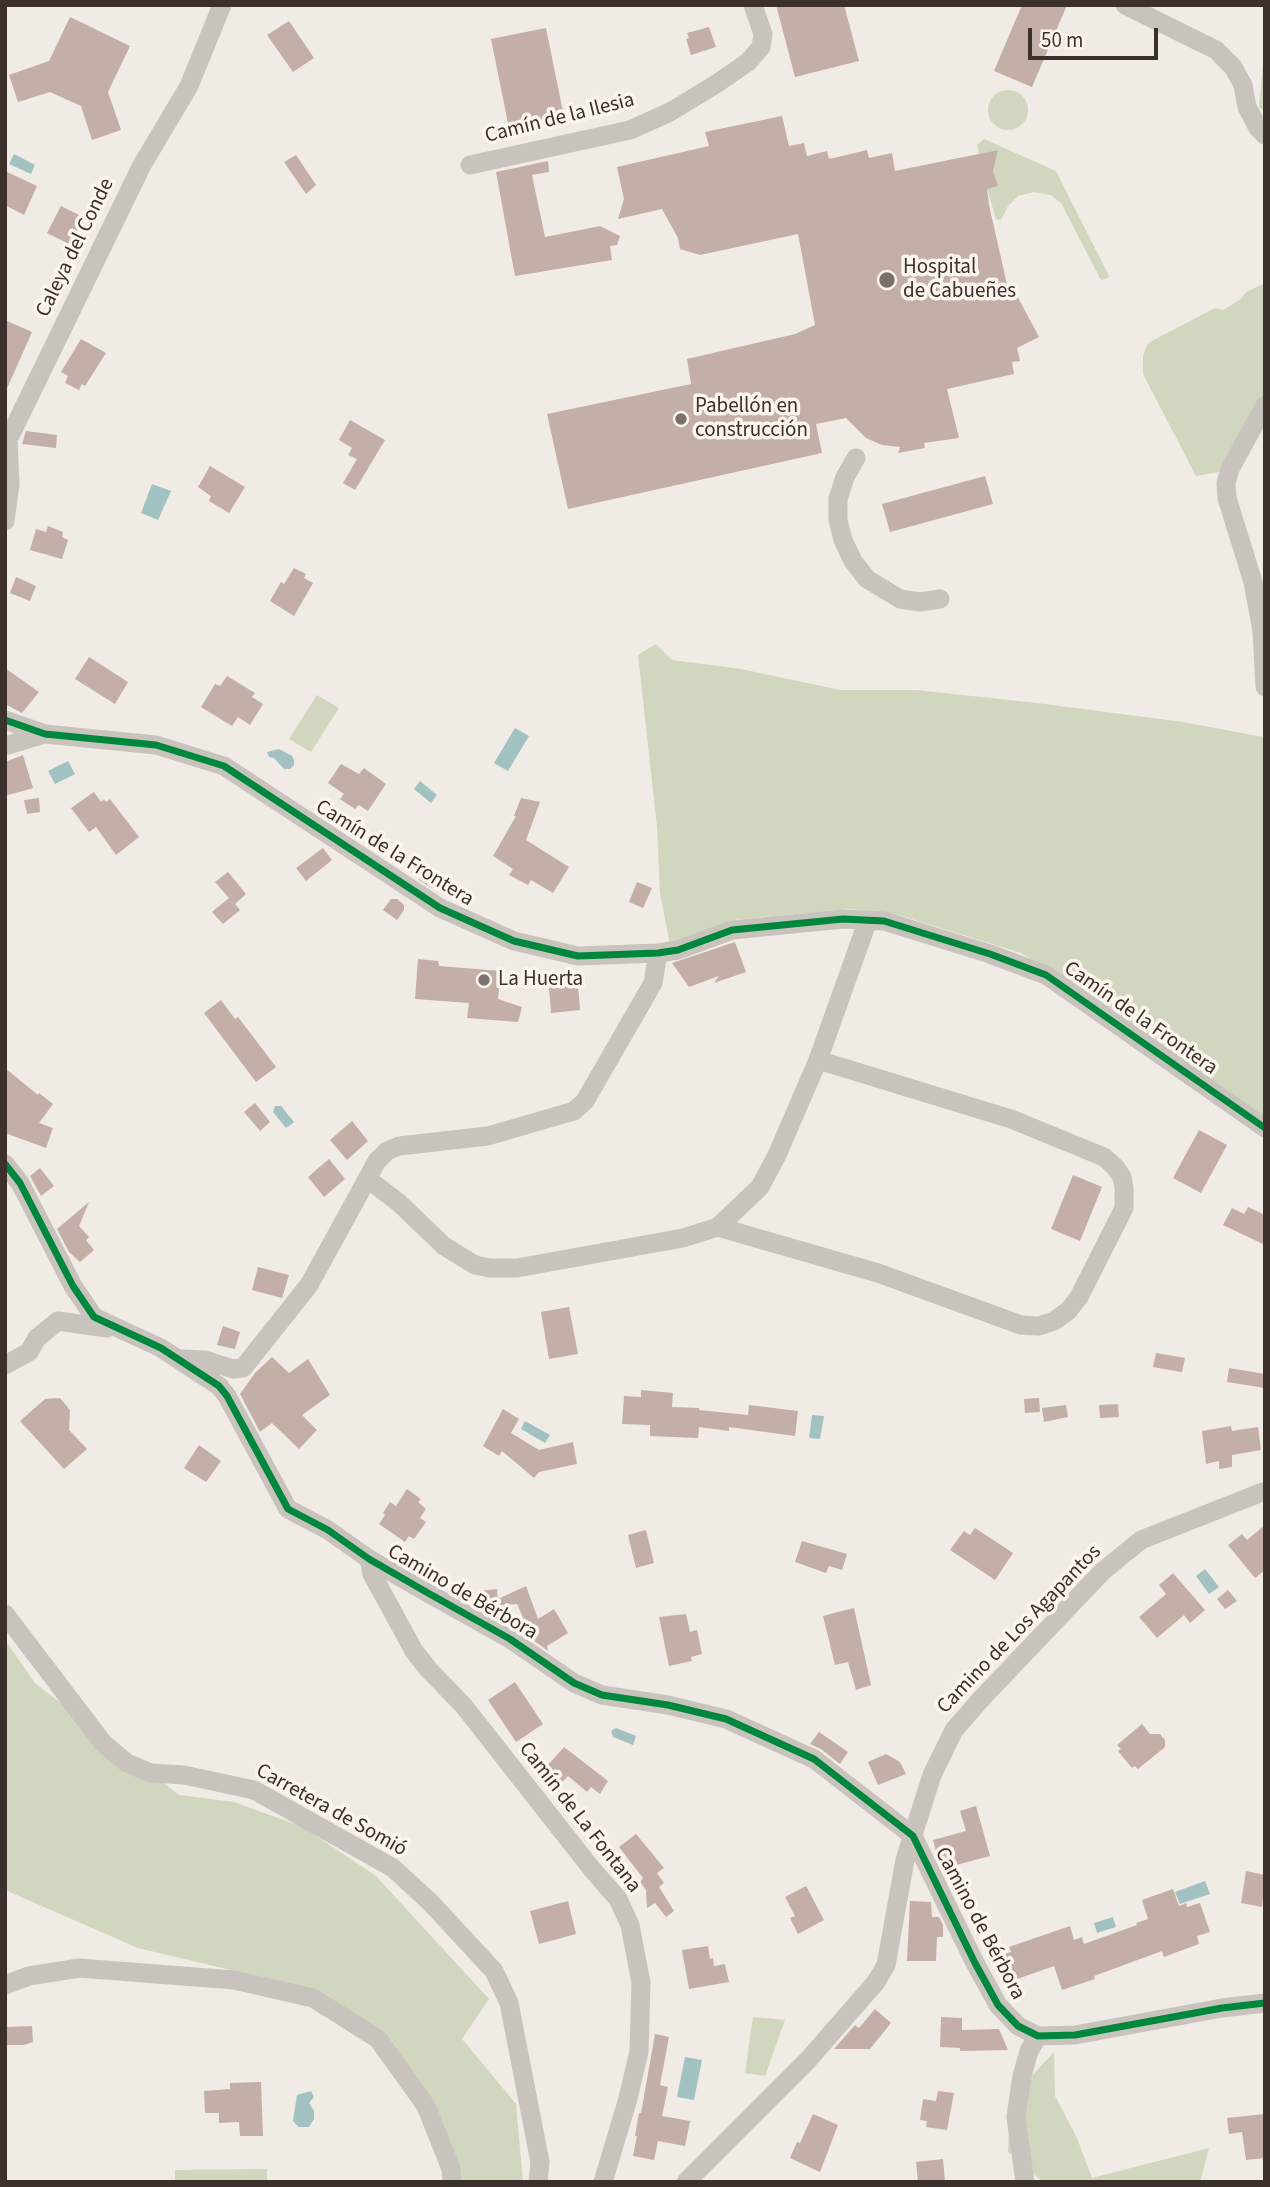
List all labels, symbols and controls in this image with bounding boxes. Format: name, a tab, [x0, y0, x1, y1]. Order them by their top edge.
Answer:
scale bar	[1032, 14, 1162, 58]
text: 50 m	[1041, 25, 1083, 55]
street label: Camín de la Ilesia	[483, 88, 637, 150]
street label: Caleya del Conde	[32, 175, 120, 321]
place label: Hospital de Cabueñes	[903, 255, 1016, 305]
marker: Hospital de Cabueñes	[877, 270, 897, 290]
place label: Pabellón en construcción	[695, 394, 808, 444]
marker: Pabellón en construcción	[673, 411, 689, 427]
street label: Camín de la Frontera	[310, 795, 478, 913]
street label: Camín de la Frontera	[1058, 957, 1222, 1081]
place label: La Huerta	[498, 967, 583, 993]
marker: La Huerta	[476, 972, 492, 988]
street label: Camino de Bérbora	[383, 1540, 541, 1646]
street label: Camino de Los Agapantos	[933, 1540, 1107, 1720]
street label: Camín de La Fontana	[512, 1738, 646, 1898]
street label: Carretera de Somió	[251, 1759, 411, 1863]
street label: Camino de Bérbora	[928, 1844, 1030, 2004]

